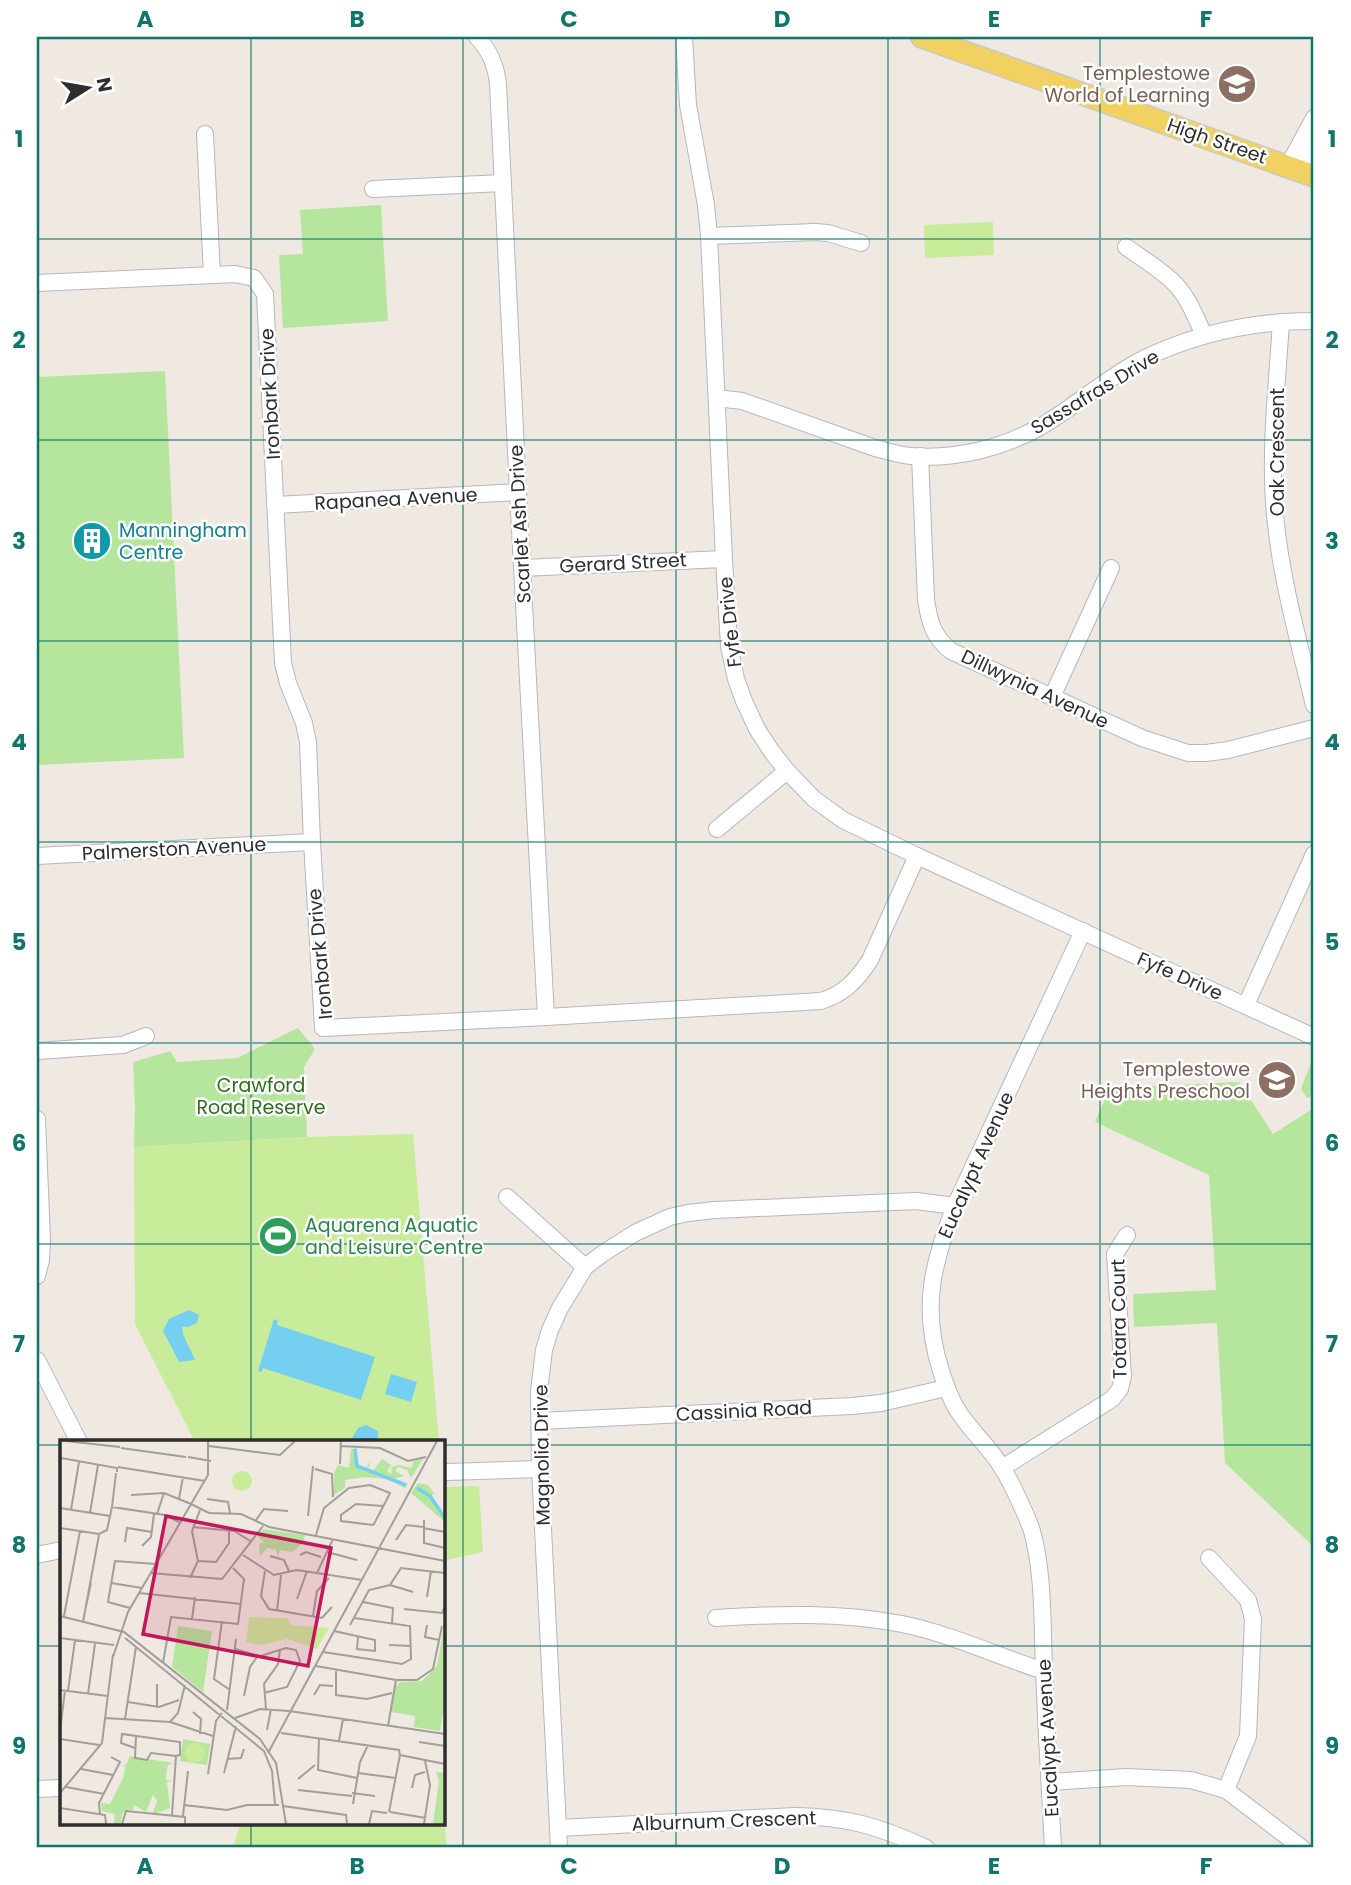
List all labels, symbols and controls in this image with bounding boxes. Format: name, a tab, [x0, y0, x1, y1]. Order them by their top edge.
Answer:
text: A	[137, 3, 154, 35]
text: B	[349, 3, 365, 35]
text: C	[560, 3, 578, 35]
text: D	[774, 3, 790, 35]
text: E	[988, 3, 1000, 35]
text: F	[1200, 3, 1212, 35]
north arrow	[52, 52, 122, 122]
place label: Templestowe World of Learning	[1044, 60, 1210, 109]
school or university icon: Templestowe World of Learning	[1216, 63, 1258, 105]
text: N	[90, 75, 119, 94]
street label: High Street	[1164, 111, 1270, 171]
text: 1	[15, 123, 23, 155]
text: 1	[1328, 123, 1336, 155]
text: 2	[12, 324, 26, 356]
text: 2	[1325, 324, 1339, 356]
street label: Ironbark Drive	[253, 328, 287, 460]
street label: Sassafras Drive	[1026, 343, 1164, 441]
street label: Oak Crescent	[1264, 388, 1291, 516]
street label: Scarlet Ash Drive	[502, 444, 538, 604]
street label: Rapanea Avenue	[314, 481, 478, 517]
place label: Manningham Centre	[119, 517, 247, 566]
building icon: Manningham Centre	[71, 520, 113, 562]
text: 3	[12, 525, 26, 557]
text: 3	[1325, 525, 1339, 557]
street label: Gerard Street	[559, 546, 687, 580]
street label: Fyfe Drive	[712, 575, 748, 669]
street label: Dillwynia Avenue	[957, 643, 1113, 735]
text: 4	[11, 726, 27, 758]
text: 4	[1324, 726, 1340, 758]
street label: Palmerston Avenue	[81, 831, 267, 867]
street label: Ironbark Drive	[301, 887, 339, 1021]
text: 5	[12, 926, 26, 958]
text: 5	[1325, 926, 1339, 958]
street label: Fyfe Drive	[1133, 945, 1227, 1007]
place label: Templestowe Heights Preschool	[1081, 1056, 1250, 1105]
school or university icon: Templestowe Heights Preschool	[1256, 1059, 1298, 1101]
park label: Crawford Road Reserve	[196, 1072, 326, 1121]
street label: Eucalypt Avenue	[932, 1087, 1020, 1243]
text: 6	[12, 1127, 26, 1159]
text: 6	[1325, 1127, 1339, 1159]
place label: Aquarena Aquatic and Leisure Centre	[305, 1212, 483, 1261]
sports icon: Aquarena Aquatic and Leisure Centre	[257, 1215, 299, 1257]
street label: Totara Court	[1104, 1259, 1134, 1379]
text: 7	[13, 1328, 25, 1360]
text: 7	[1326, 1328, 1338, 1360]
street label: Magnolia Drive	[527, 1384, 557, 1526]
street label: Cassinia Road	[675, 1394, 813, 1428]
inset map	[60, 1440, 444, 1826]
text: 8	[12, 1529, 26, 1561]
text: 8	[1325, 1529, 1339, 1561]
street label: Eucalypt Avenue	[1030, 1658, 1066, 1818]
text: 9	[12, 1730, 26, 1762]
text: 9	[1325, 1730, 1339, 1762]
street label: Alburnum Crescent	[631, 1804, 817, 1838]
text: A	[137, 1850, 154, 1882]
text: B	[349, 1850, 365, 1882]
text: C	[560, 1850, 578, 1882]
text: D	[774, 1850, 790, 1882]
text: E	[988, 1850, 1000, 1882]
text: F	[1200, 1850, 1212, 1882]

